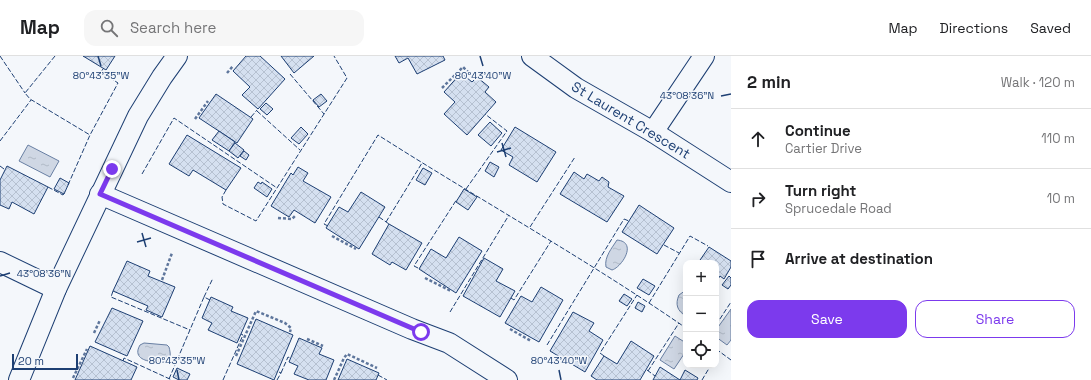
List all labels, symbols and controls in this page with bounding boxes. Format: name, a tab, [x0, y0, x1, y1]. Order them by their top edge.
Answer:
search box	[84, 10, 364, 46]
text: Map	[20, 15, 60, 40]
icon: search	[98, 17, 120, 39]
text: Search here	[130, 18, 216, 37]
text: Map	[888, 19, 918, 37]
text: Directions	[940, 19, 1008, 37]
text: Saved	[1030, 19, 1071, 37]
text: 80°43'35"W	[73, 69, 129, 82]
text: 80°43'40"W	[455, 69, 511, 82]
text: 2 min	[747, 71, 791, 93]
text: Walk · 120 m	[1001, 74, 1075, 91]
street label: St Laurent Crescent	[568, 77, 694, 163]
text: 43°08'36"N	[660, 89, 714, 102]
text: Continue	[785, 121, 851, 140]
icon: ahead	[747, 128, 769, 150]
text: 110 m	[1041, 130, 1075, 147]
text: Cartier Drive	[785, 140, 862, 157]
route end	[103, 160, 121, 178]
text: Turn right	[785, 181, 856, 200]
icon: right	[747, 188, 769, 210]
text: 10 m	[1047, 190, 1075, 207]
text: Sprucedale Road	[785, 200, 892, 217]
icon: arrive	[747, 248, 769, 270]
text: Arrive at destination	[785, 249, 933, 268]
map controls	[683, 260, 719, 368]
button: +	[683, 260, 719, 296]
text: 43°08'36"N	[17, 267, 71, 280]
button: −	[683, 296, 719, 332]
button: Save	[747, 300, 907, 338]
button: Share	[915, 300, 1075, 338]
route start	[412, 323, 430, 341]
button: locate	[683, 332, 719, 368]
scale bar	[12, 352, 78, 371]
text: 20 m	[18, 354, 44, 368]
text: 80°43'35"W	[149, 354, 205, 367]
text: 80°43'40"W	[531, 354, 587, 367]

